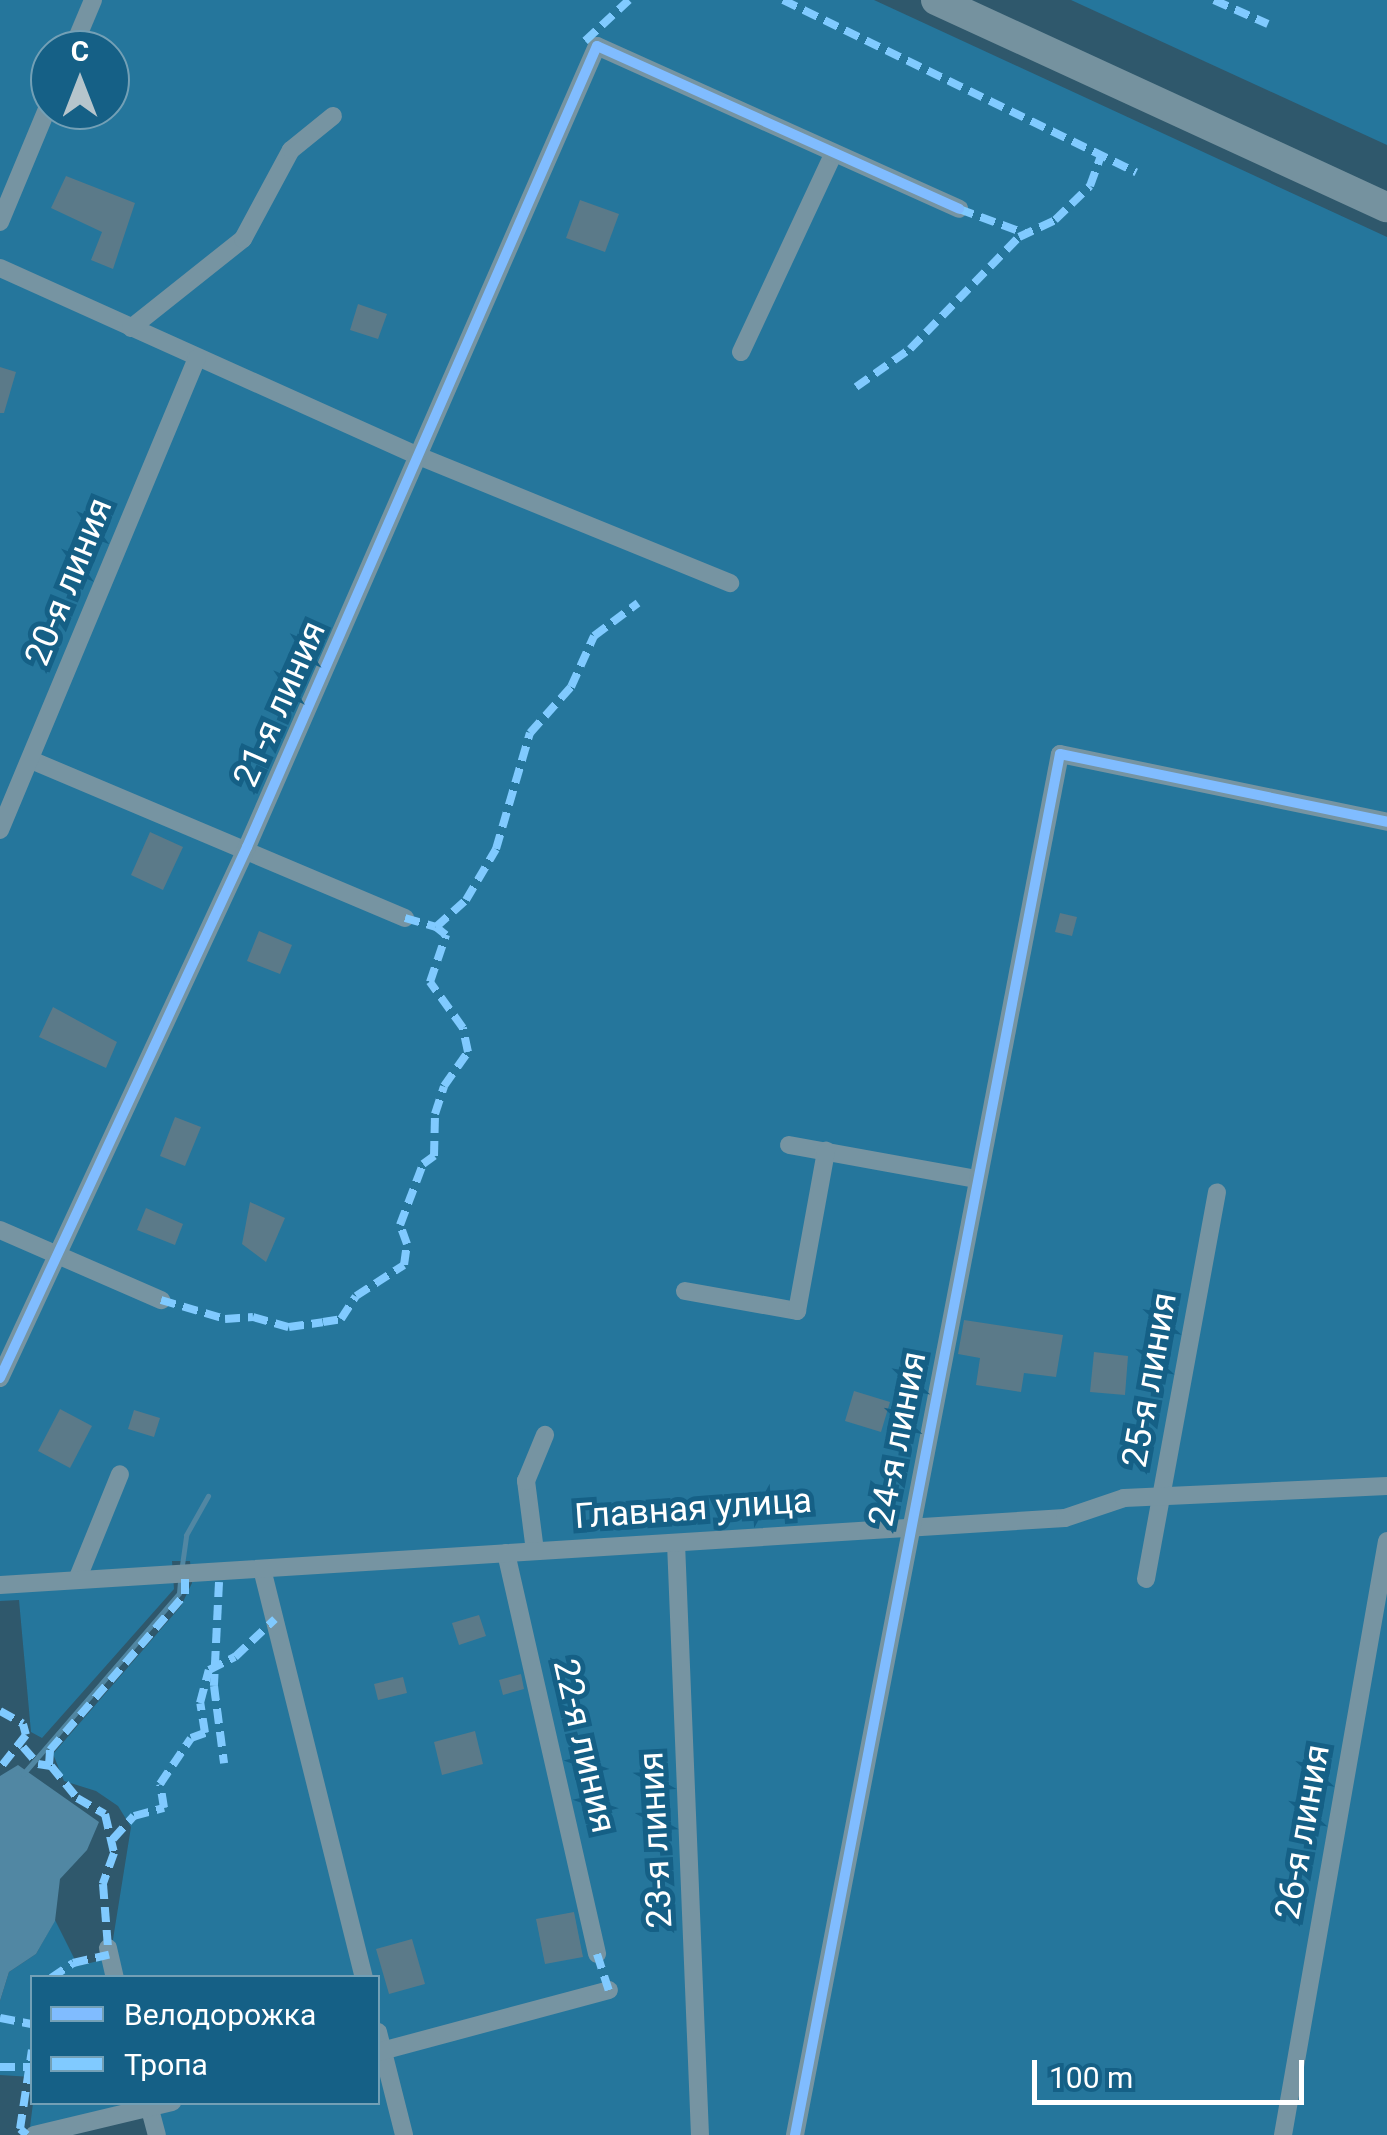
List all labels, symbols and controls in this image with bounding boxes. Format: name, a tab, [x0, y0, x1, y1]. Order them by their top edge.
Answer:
north arrow	[30, 30, 130, 130]
text: С	[71, 35, 89, 68]
street label: 20-я линия	[16, 492, 122, 672]
street label: 21-я линия	[225, 615, 335, 793]
street label: 25-я линия	[1114, 1289, 1186, 1471]
street label: 24-я линия	[861, 1348, 935, 1530]
street label: Главная улица	[573, 1480, 813, 1538]
street label: 22-я линия	[544, 1655, 624, 1837]
street label: 26-я линия	[1267, 1741, 1339, 1923]
street label: 23-я линия	[630, 1751, 682, 1929]
legend	[30, 1975, 380, 2105]
text: Велодорожка	[124, 1997, 316, 2032]
scale bar	[1037, 2040, 1310, 2102]
text: Тропа	[124, 2047, 208, 2082]
text: 100 m	[1049, 2060, 1133, 2095]

